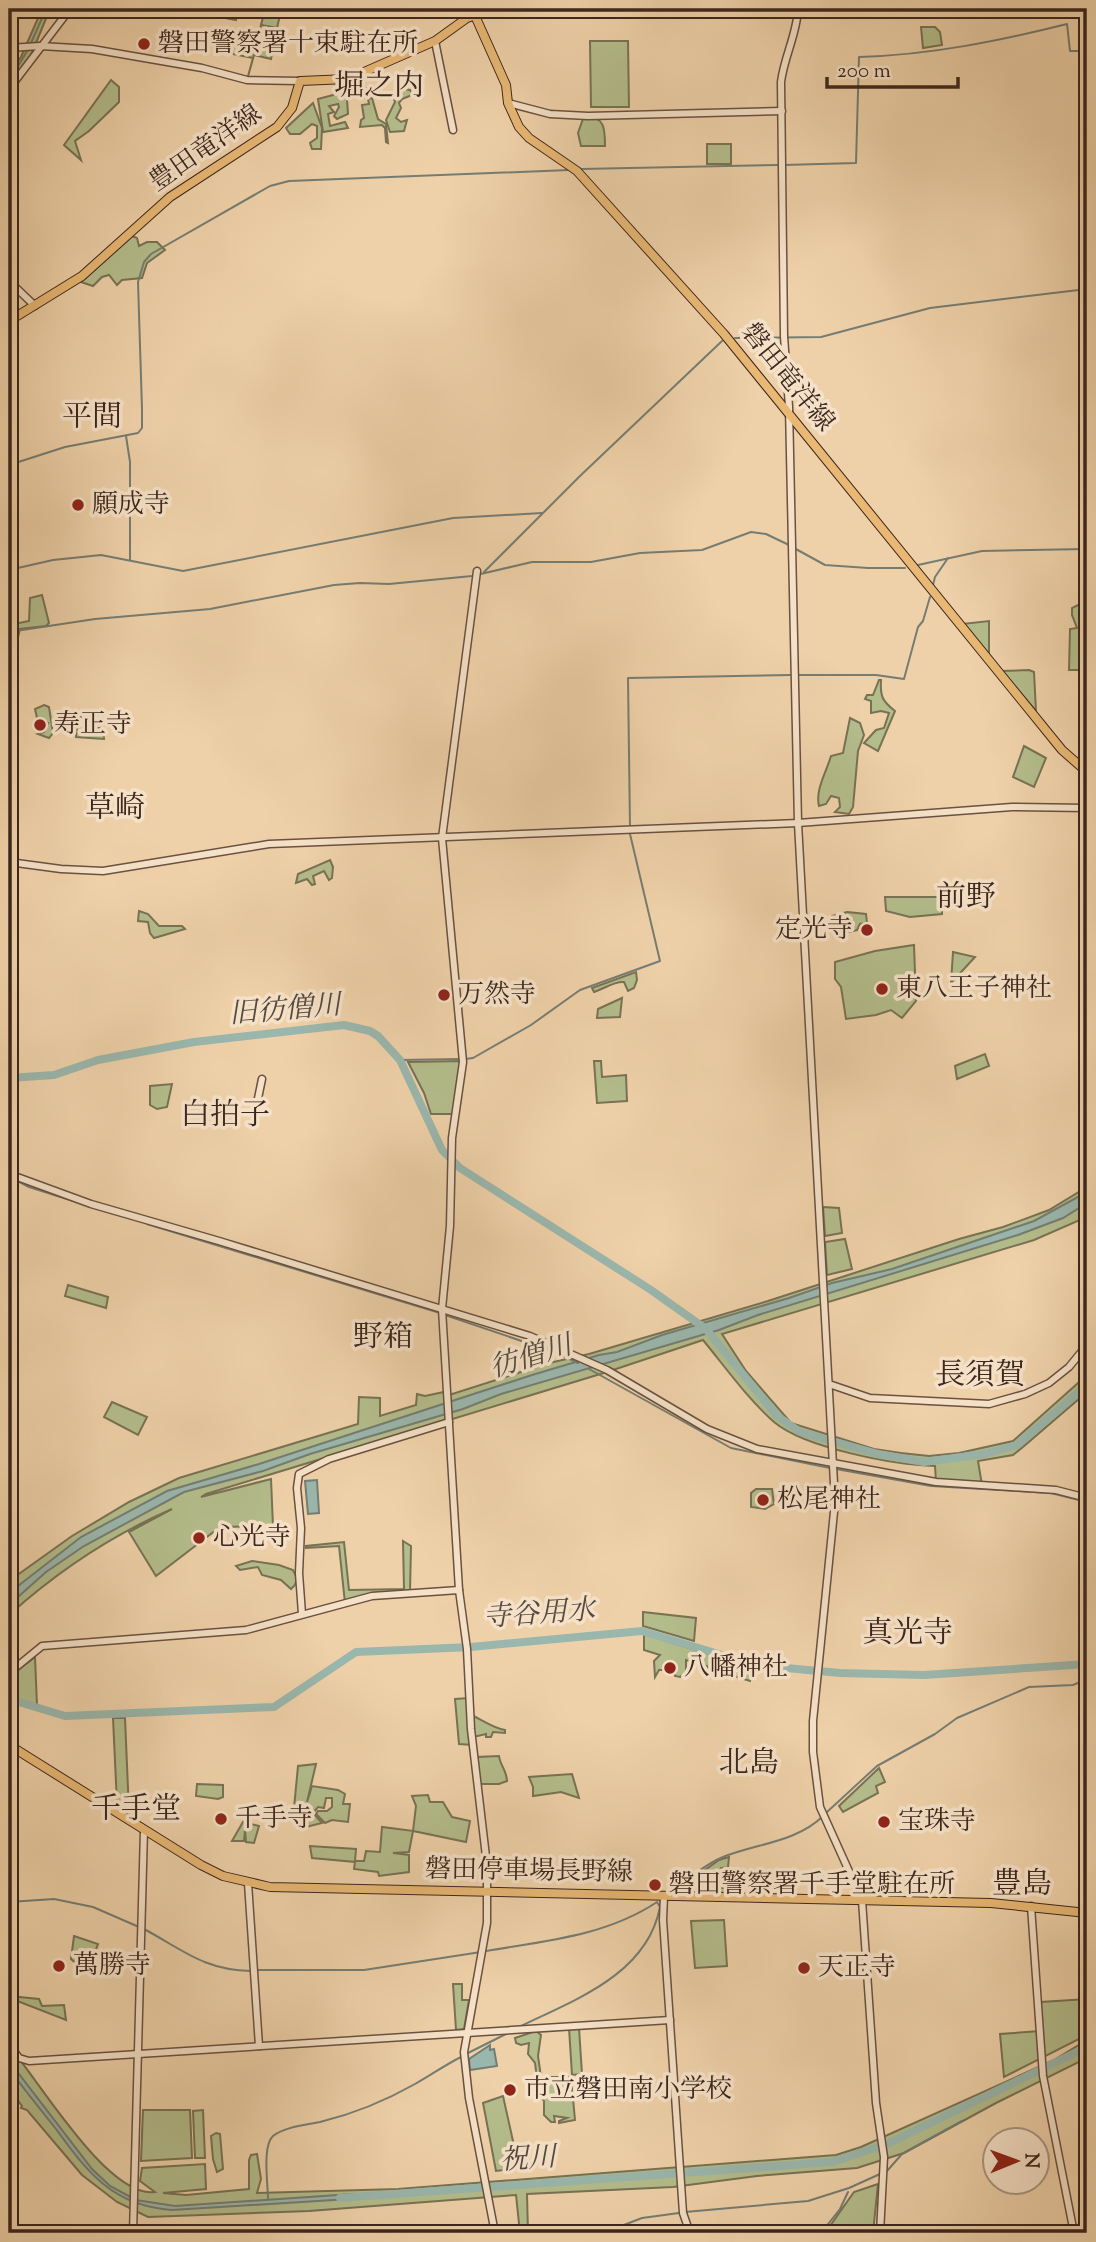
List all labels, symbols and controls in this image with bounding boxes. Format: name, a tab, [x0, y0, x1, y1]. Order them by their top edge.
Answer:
place label: 磐田警察署十束駐在所	[158, 26, 418, 63]
marker: 磐田警察署十束駐在所	[136, 36, 152, 52]
scale bar	[827, 46, 958, 90]
text: 200 m	[837, 57, 891, 87]
district label: 堀之内	[334, 66, 424, 109]
street label: 豊田竜洋線	[142, 97, 270, 201]
street label: 磐田竜洋線	[732, 316, 842, 440]
district label: 平間	[62, 397, 122, 440]
place label: 願成寺	[92, 487, 170, 524]
marker: 願成寺	[70, 497, 86, 513]
place label: 寿正寺	[54, 707, 132, 744]
marker: 寿正寺	[32, 717, 48, 733]
district label: 草崎	[85, 788, 145, 831]
district label: 前野	[936, 877, 996, 920]
place label: 定光寺	[775, 912, 853, 949]
marker: 定光寺	[859, 922, 875, 938]
place label: 東八王子神社	[896, 971, 1052, 1008]
place label: 万然寺	[458, 977, 536, 1014]
marker: 東八王子神社	[874, 981, 890, 997]
water label: 旧彷僧川	[227, 986, 346, 1036]
marker: 万然寺	[436, 987, 452, 1003]
district label: 白拍子	[180, 1095, 270, 1138]
district label: 野箱	[353, 1317, 413, 1360]
water label: 彷僧川	[485, 1326, 580, 1389]
district label: 長須賀	[935, 1355, 1025, 1398]
place label: 松尾神社	[777, 1482, 881, 1519]
marker: 松尾神社	[755, 1492, 771, 1508]
place label: 心光寺	[213, 1520, 291, 1557]
marker: 心光寺	[191, 1530, 207, 1546]
water label: 寺谷用水	[482, 1591, 599, 1639]
district label: 真光寺	[863, 1613, 953, 1656]
place label: 八幡神社	[684, 1650, 788, 1687]
marker: 八幡神社	[662, 1660, 678, 1676]
district label: 北島	[719, 1743, 779, 1786]
district label: 千手堂	[91, 1789, 181, 1832]
place label: 千手寺	[235, 1801, 313, 1838]
place label: 宝珠寺	[898, 1804, 976, 1841]
marker: 千手寺	[213, 1811, 229, 1827]
marker: 宝珠寺	[876, 1814, 892, 1830]
street label: 磐田停車場長野線	[425, 1852, 633, 1892]
district label: 豊島	[992, 1864, 1052, 1907]
place label: 磐田警察署千手堂駐在所	[669, 1867, 955, 1904]
marker: 磐田警察署千手堂駐在所	[647, 1877, 663, 1893]
place label: 萬勝寺	[73, 1948, 151, 1985]
place label: 天正寺	[818, 1950, 896, 1987]
marker: 萬勝寺	[51, 1958, 67, 1974]
marker: 天正寺	[796, 1960, 812, 1976]
place label: 市立磐田南小学校	[524, 2072, 732, 2109]
marker: 市立磐田南小学校	[502, 2082, 518, 2098]
north arrow	[981, 2126, 1050, 2196]
water label: 祝川	[499, 2138, 560, 2182]
text: N	[1017, 2153, 1044, 2169]

